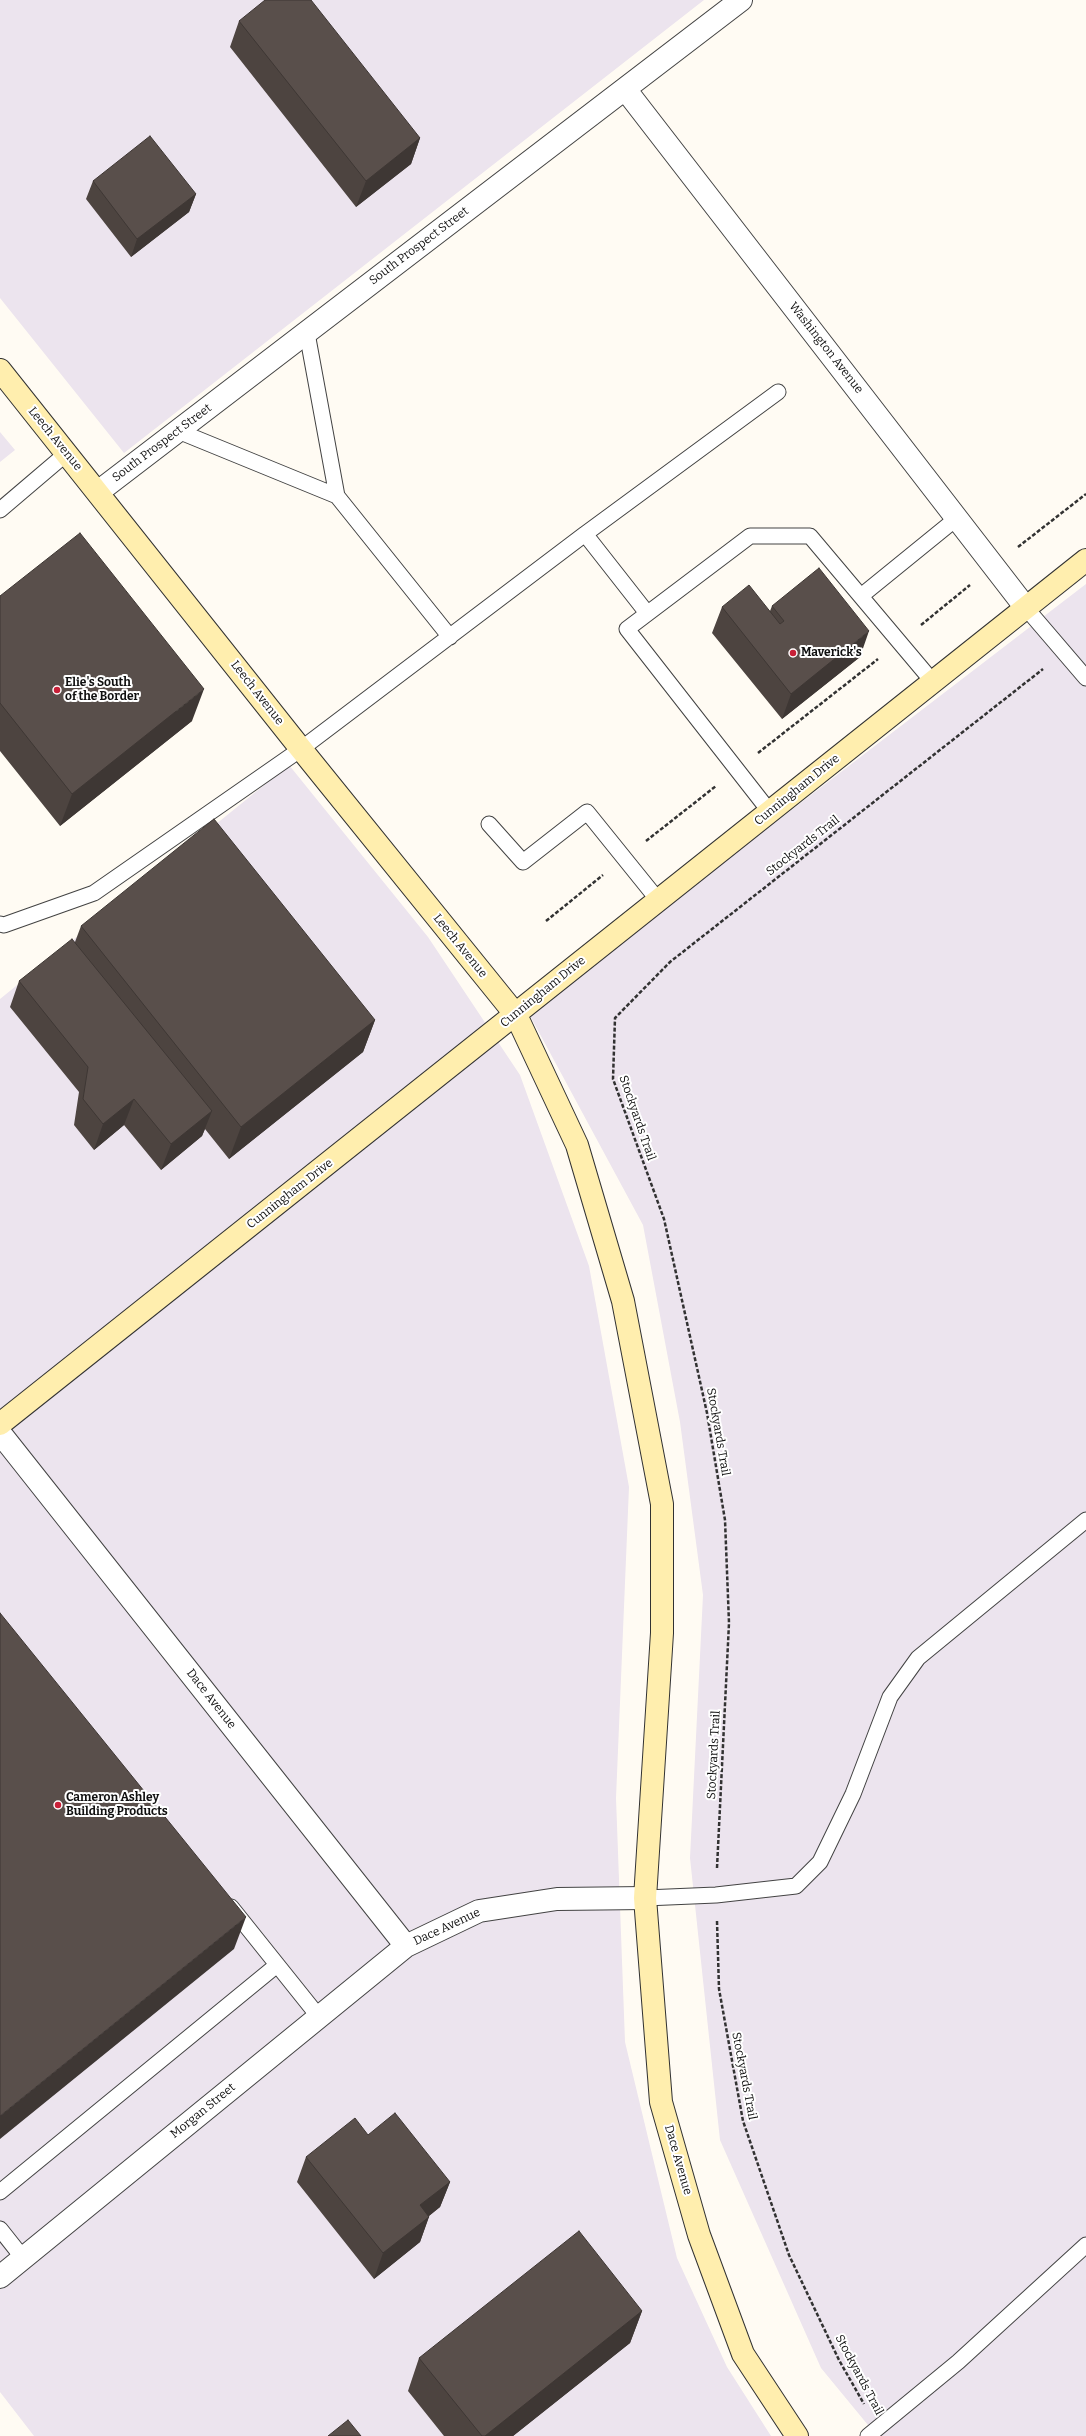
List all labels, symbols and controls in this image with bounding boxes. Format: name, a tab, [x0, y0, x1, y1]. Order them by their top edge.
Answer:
street label: South Prospect Street	[367, 204, 471, 288]
street label: Washington Avenue	[786, 299, 866, 397]
street label: South Prospect Street	[110, 401, 214, 485]
street label: Leech Avenue	[25, 404, 85, 474]
place label: Maverick's	[801, 646, 862, 660]
marker: Maverick's	[788, 648, 798, 658]
street label: Leech Avenue	[227, 658, 287, 728]
place label: Elie's South of the Border	[65, 676, 139, 704]
marker: Elie's South of the Border	[52, 685, 62, 695]
street label: Cunningham Drive	[752, 751, 842, 829]
street label: Stockyards Trail	[764, 813, 842, 879]
street label: Leech Avenue	[430, 911, 490, 981]
street label: Cunningham Drive	[498, 953, 588, 1031]
street label: Stockyards Trail	[616, 1074, 658, 1162]
street label: Cunningham Drive	[244, 1156, 336, 1232]
street label: Stockyards Trail	[703, 1387, 733, 1477]
street label: Dace Avenue	[183, 1666, 239, 1732]
street label: Stockyards Trail	[704, 1710, 724, 1800]
place label: Cameron Ashley Building Products	[66, 1791, 168, 1819]
marker: Cameron Ashley Building Products	[53, 1800, 63, 1810]
street label: Dace Avenue	[411, 1905, 483, 1949]
street label: Stockyards Trail	[728, 2031, 760, 2121]
street label: Morgan Street	[168, 2080, 238, 2142]
street label: Dace Avenue	[661, 2123, 695, 2197]
street label: Stockyards Trail	[832, 2332, 886, 2418]

